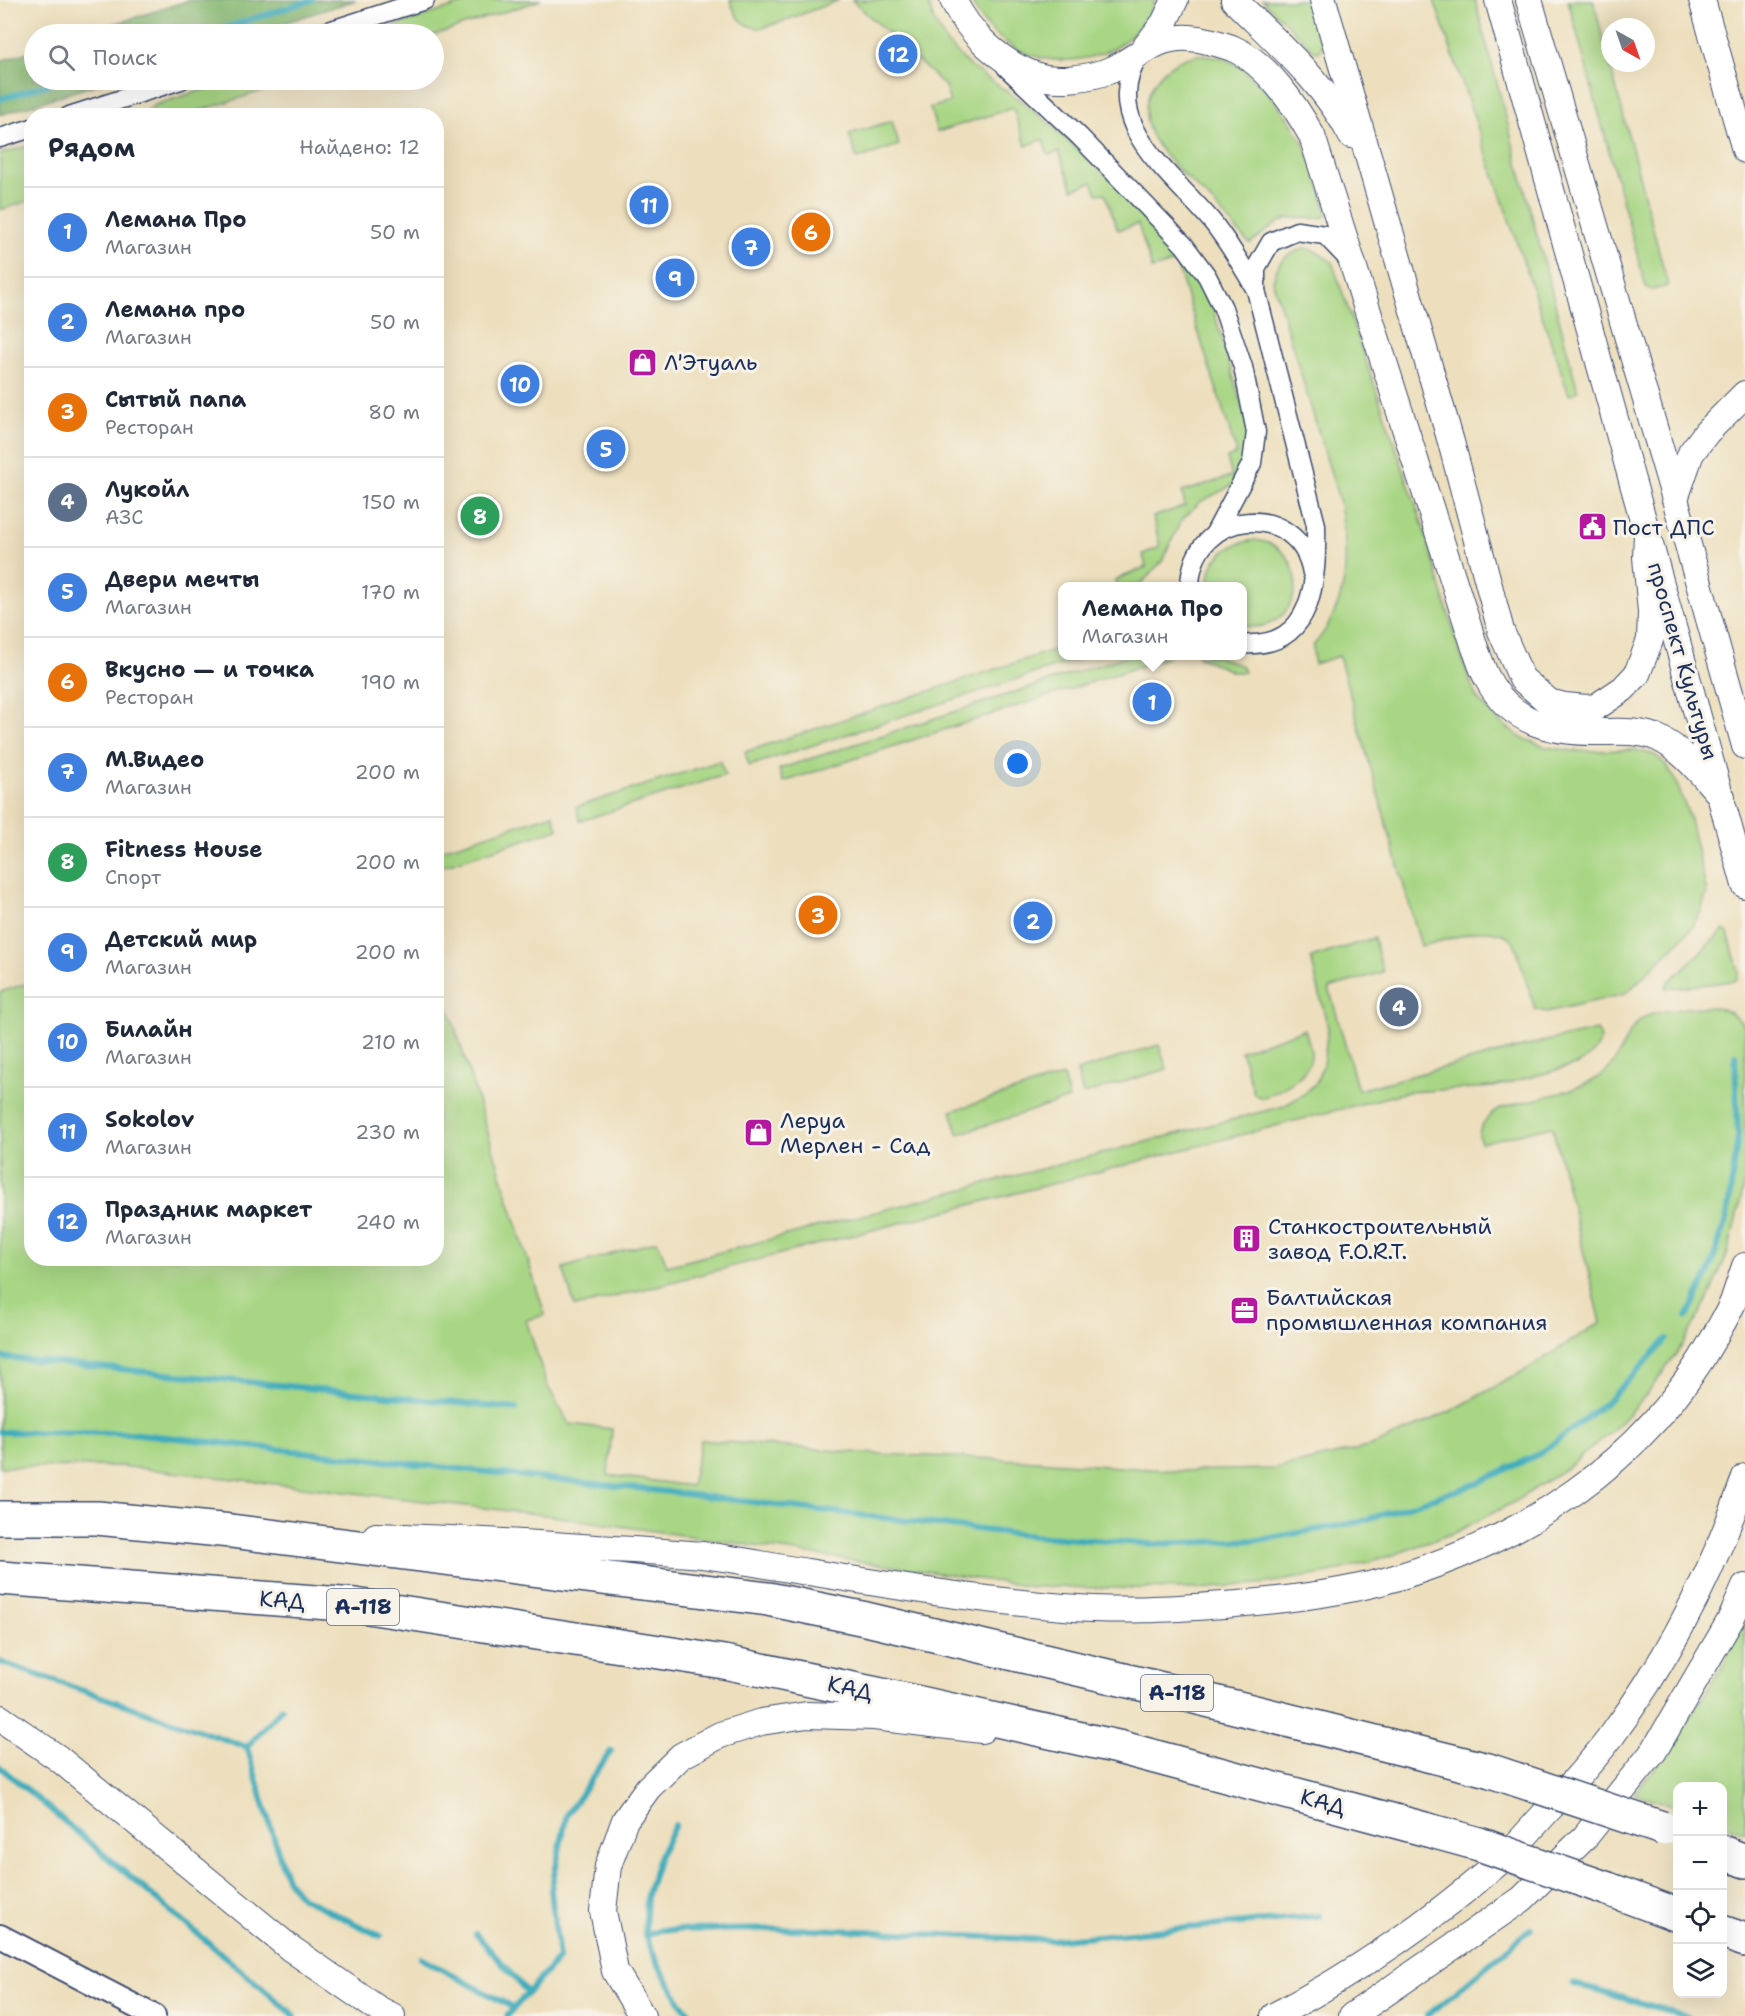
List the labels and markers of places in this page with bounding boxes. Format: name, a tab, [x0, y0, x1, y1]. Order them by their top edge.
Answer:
pin: 12	[878, 32, 918, 76]
pin: 11	[630, 182, 668, 228]
pin: 6	[792, 210, 830, 254]
pin: 7	[732, 224, 771, 270]
pin: 9	[656, 256, 694, 300]
shop icon: Л'Этуаль	[627, 346, 659, 378]
place label: Л'Этуаль	[664, 348, 757, 377]
pin: 10	[500, 362, 540, 406]
pin: 5	[586, 426, 626, 472]
pin: 8	[460, 494, 500, 538]
public building icon: Пост ДПС	[1576, 511, 1608, 543]
place label: Пост ДПС	[1613, 513, 1715, 542]
pin: 1	[1132, 680, 1172, 724]
pin: 3	[798, 892, 838, 938]
pin: 2	[1014, 898, 1052, 944]
pin: 4	[1380, 984, 1418, 1030]
place label: Леруа Мерлен - Сад	[780, 1106, 931, 1160]
shop icon: Леруа Мерлен - Сад	[743, 1117, 775, 1149]
place label: Станкостроительный завод F.O.R.T.	[1268, 1212, 1492, 1266]
building icon: Станкостроительный завод F.O.R.T.	[1231, 1223, 1263, 1255]
place label: Балтийская промышленная компания	[1266, 1283, 1548, 1337]
office icon: Балтийская промышленная компания	[1229, 1294, 1261, 1326]

